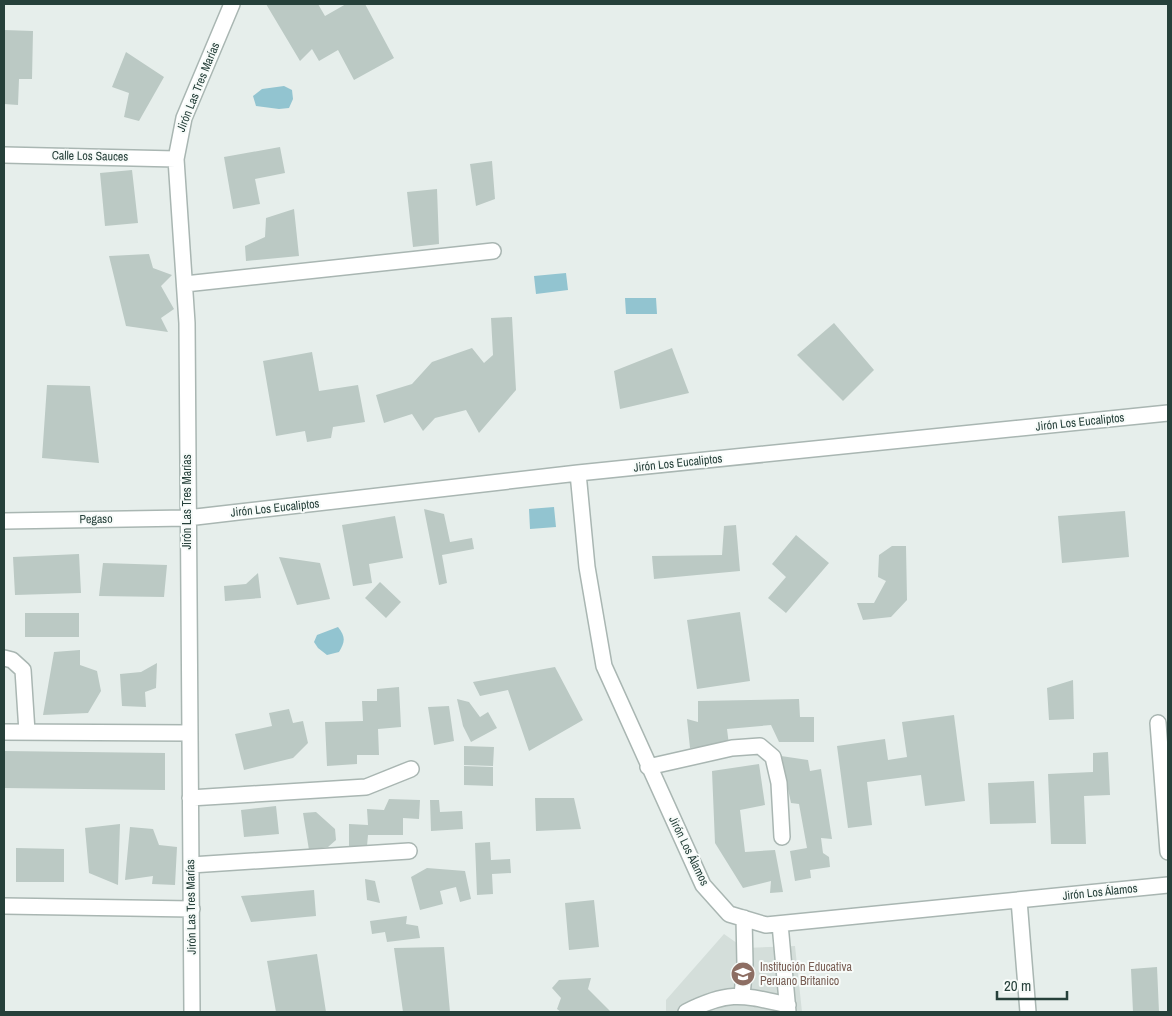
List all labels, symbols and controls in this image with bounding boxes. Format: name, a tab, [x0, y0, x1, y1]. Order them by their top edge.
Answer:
street label: Jirón Las Tres Marías	[173, 40, 223, 134]
street label: Calle Los Sauces	[52, 147, 128, 165]
street label: Jirón Los Eucaliptos	[1035, 409, 1125, 435]
street label: Jirón Los Eucaliptos	[633, 450, 723, 476]
street label: Jirón Las Tres Marías	[179, 454, 195, 550]
street label: Jirón Los Eucaliptos	[230, 495, 320, 521]
street label: Pegaso	[79, 511, 113, 527]
street label: Jirón Los Álamos	[665, 814, 713, 888]
street label: Jirón Las Tres Marías	[182, 859, 200, 955]
street label: Jirón Los Álamos	[1062, 880, 1138, 904]
place label: Institución Educativa Peruano Britanico	[760, 959, 852, 989]
school or university icon: Institución Educativa Peruano Britanico	[730, 961, 756, 987]
scale bar	[997, 968, 1067, 1000]
text: 20 m	[1004, 975, 1031, 996]

